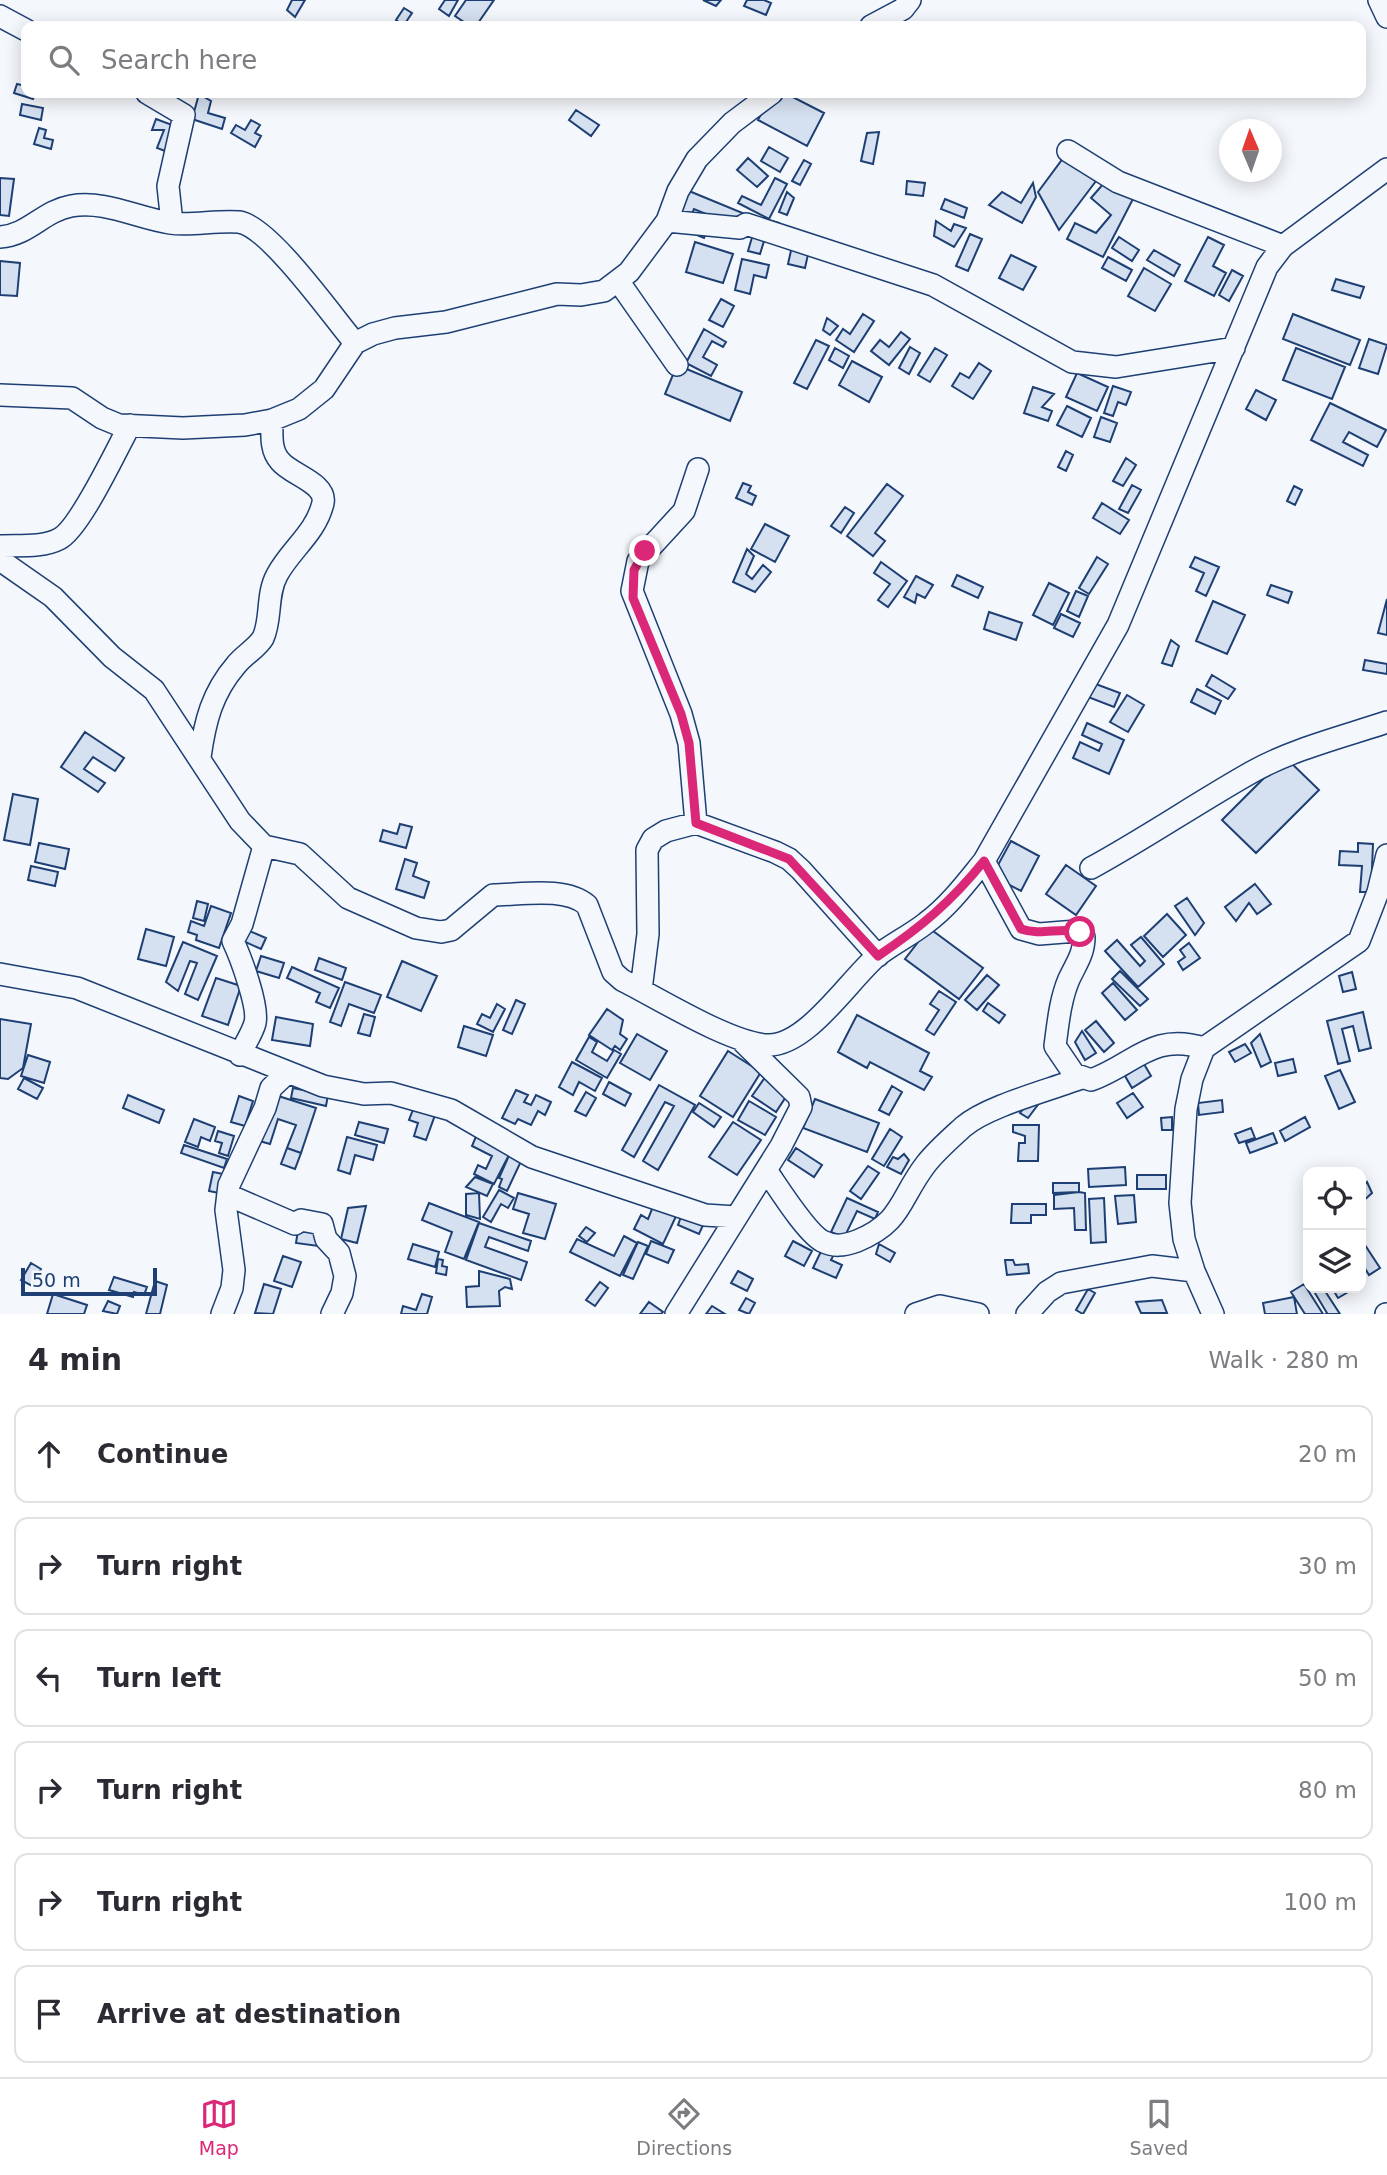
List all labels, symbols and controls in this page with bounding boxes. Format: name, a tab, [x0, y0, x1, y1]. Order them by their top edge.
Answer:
search box	[21, 21, 1366, 98]
icon: search	[45, 41, 83, 79]
text: Search here	[101, 45, 257, 75]
north arrow	[1219, 119, 1282, 182]
route end	[629, 535, 660, 566]
route start	[1064, 916, 1095, 947]
map controls	[1303, 1167, 1366, 1293]
button: locate	[1303, 1167, 1366, 1230]
button: layers	[1303, 1230, 1366, 1293]
scale bar	[21, 1265, 158, 1297]
text: 50 m	[32, 1269, 81, 1291]
text: 4 min	[28, 1342, 122, 1377]
text: Walk · 280 m	[1208, 1347, 1359, 1373]
icon: ahead	[30, 1435, 68, 1473]
text: Continue	[97, 1439, 228, 1469]
text: 20 m	[1298, 1441, 1357, 1467]
icon: right	[30, 1547, 68, 1585]
text: Turn right	[97, 1551, 242, 1581]
text: 30 m	[1298, 1553, 1357, 1579]
icon: left	[30, 1659, 68, 1697]
text: Turn left	[97, 1663, 221, 1693]
text: 50 m	[1298, 1665, 1357, 1691]
icon: right	[30, 1771, 68, 1809]
text: Turn right	[97, 1775, 242, 1805]
text: 80 m	[1298, 1777, 1357, 1803]
icon: right	[30, 1883, 68, 1921]
text: Turn right	[97, 1887, 242, 1917]
text: 100 m	[1283, 1889, 1357, 1915]
icon: arrive	[30, 1995, 68, 2033]
text: Arrive at destination	[97, 1999, 401, 2029]
tab: Map	[199, 2095, 239, 2159]
tab: Directions	[636, 2095, 732, 2159]
tab: Saved	[1130, 2095, 1188, 2159]

